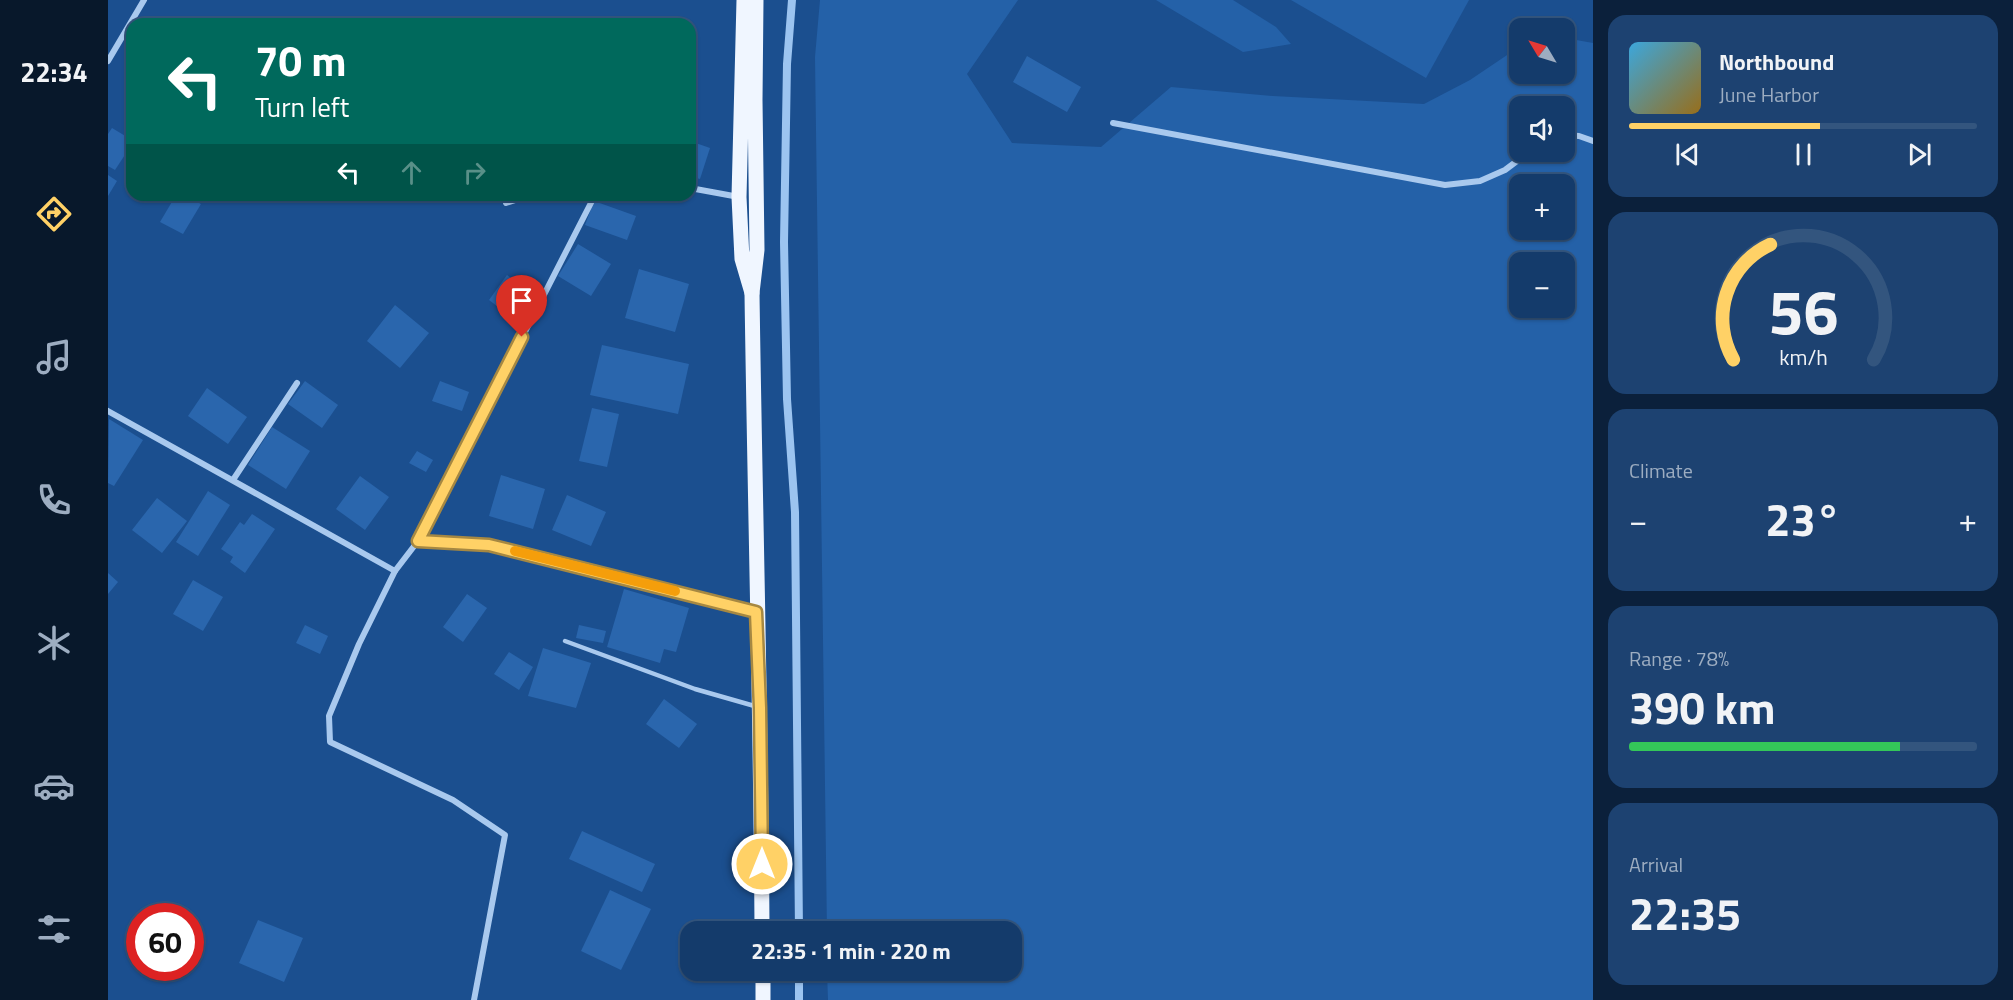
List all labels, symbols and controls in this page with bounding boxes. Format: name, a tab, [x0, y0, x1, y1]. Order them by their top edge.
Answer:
north arrow	[1509, 18, 1575, 84]
map controls	[1509, 18, 1575, 318]
text: 70 m	[255, 28, 347, 92]
icon: left	[156, 42, 234, 120]
text: Northbound	[1719, 45, 1834, 79]
text: 22:34	[20, 51, 88, 92]
text: June Harbor	[1719, 79, 1819, 110]
text: Turn left	[255, 86, 349, 127]
button: sound	[1509, 96, 1575, 162]
icon: previous	[1671, 138, 1704, 171]
icon: pause	[1787, 138, 1820, 171]
icon: next	[1903, 138, 1936, 171]
icon: left	[332, 156, 365, 189]
icon: ahead	[395, 156, 428, 189]
icon: right	[458, 156, 491, 189]
button: +	[1509, 174, 1575, 240]
icon: directions	[33, 193, 75, 235]
button: −	[1509, 252, 1575, 318]
text: 56	[1768, 263, 1838, 358]
pin	[496, 275, 547, 337]
icon: arrive	[505, 284, 538, 317]
icon: music	[33, 336, 75, 378]
text: km/h	[1779, 341, 1827, 373]
text: Climate	[1629, 455, 1693, 486]
icon: phone	[33, 479, 75, 521]
text: 23°	[1765, 485, 1841, 553]
text: −	[1629, 495, 1647, 545]
text: +	[1959, 495, 1977, 545]
icon: climate	[33, 622, 75, 664]
text: Range · 78%	[1629, 643, 1729, 674]
text: 390 km	[1629, 673, 1775, 741]
icon: car	[33, 765, 75, 807]
position arrow	[730, 832, 794, 896]
text: Arrival	[1629, 849, 1683, 880]
text: 22:35	[1629, 879, 1741, 947]
speed limit sign: 60	[126, 903, 204, 981]
icon: filters	[33, 908, 75, 950]
text: 22:35 · 1 min · 220 m	[751, 934, 951, 968]

